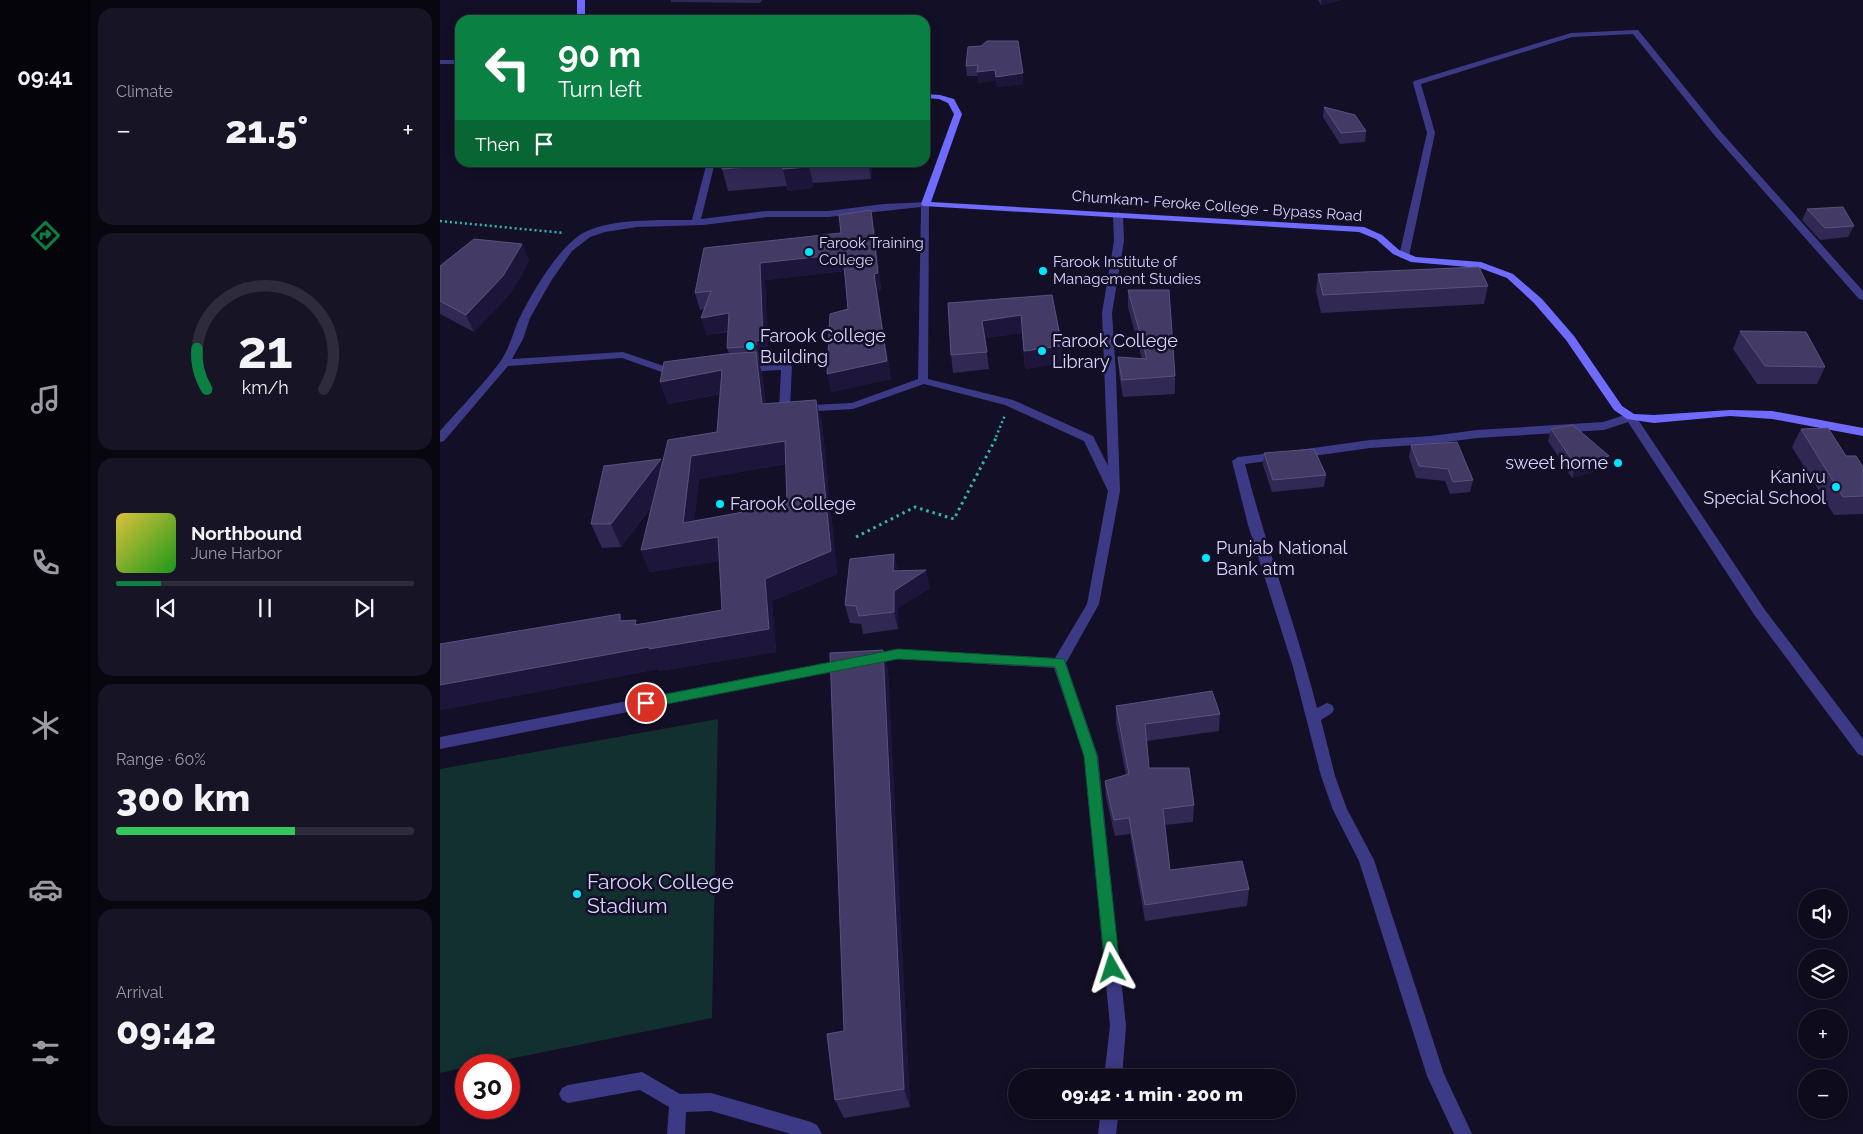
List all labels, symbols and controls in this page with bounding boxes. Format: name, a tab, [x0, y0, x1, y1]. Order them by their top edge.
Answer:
text: 90 m	[558, 34, 641, 75]
icon: left	[475, 35, 540, 100]
text: 09:41	[17, 64, 73, 90]
text: Turn left	[558, 76, 642, 102]
text: Climate	[116, 82, 173, 101]
text: 21.5°	[225, 107, 308, 152]
text: −	[116, 114, 131, 147]
text: +	[402, 114, 414, 147]
icon: arrive	[530, 130, 558, 158]
text: Then	[475, 133, 520, 155]
street label: Chumkam- Feroke College - Bypass Road	[1071, 187, 1363, 225]
icon: directions	[28, 218, 63, 253]
place label: Farook Training College	[819, 234, 924, 269]
marker: Farook Training College	[803, 246, 815, 258]
place label: Farook Institute of Management Studies	[1053, 253, 1201, 288]
marker: Farook Institute of Management Studies	[1037, 265, 1049, 277]
text: 21	[237, 319, 293, 380]
place label: Farook College Building	[760, 325, 886, 367]
place label: Farook College Library	[1052, 330, 1178, 372]
marker: Farook College Building	[744, 340, 756, 352]
marker: Farook College Library	[1036, 345, 1048, 357]
text: km/h	[241, 377, 289, 398]
icon: music	[28, 382, 63, 417]
place label: sweet home	[1505, 452, 1608, 473]
marker: sweet home	[1612, 457, 1624, 469]
place label: Kanivu Special School	[1703, 466, 1826, 508]
marker: Kanivu Special School	[1830, 481, 1842, 493]
place label: Farook College	[730, 493, 856, 514]
marker: Farook College	[714, 498, 726, 510]
text: Northbound	[191, 522, 302, 544]
place label: Punjab National Bank atm	[1216, 537, 1347, 579]
text: June Harbor	[191, 544, 282, 563]
icon: phone	[28, 545, 63, 580]
marker: Punjab National Bank atm	[1200, 552, 1212, 564]
icon: previous	[152, 594, 180, 622]
icon: pause	[251, 594, 279, 622]
icon: next	[350, 594, 378, 622]
pin	[625, 682, 667, 724]
icon: arrive	[632, 689, 660, 717]
icon: climate	[28, 708, 63, 743]
text: Range · 60%	[116, 750, 206, 769]
text: 300 km	[116, 775, 250, 820]
place label: Farook College Stadium	[587, 869, 734, 918]
icon: car	[28, 872, 63, 907]
marker: Farook College Stadium	[571, 888, 583, 900]
map controls	[1798, 889, 1848, 1119]
button: sound	[1798, 889, 1848, 939]
position arrow	[1085, 941, 1137, 993]
button: layers	[1798, 949, 1848, 999]
text: Arrival	[116, 983, 163, 1002]
text: 09:42	[116, 1008, 216, 1053]
button: +	[1798, 1009, 1848, 1059]
icon: filters	[28, 1035, 63, 1070]
speed limit sign: 30	[455, 1054, 520, 1119]
button: −	[1798, 1069, 1848, 1119]
text: 09:42 · 1 min · 200 m	[1061, 1083, 1243, 1105]

